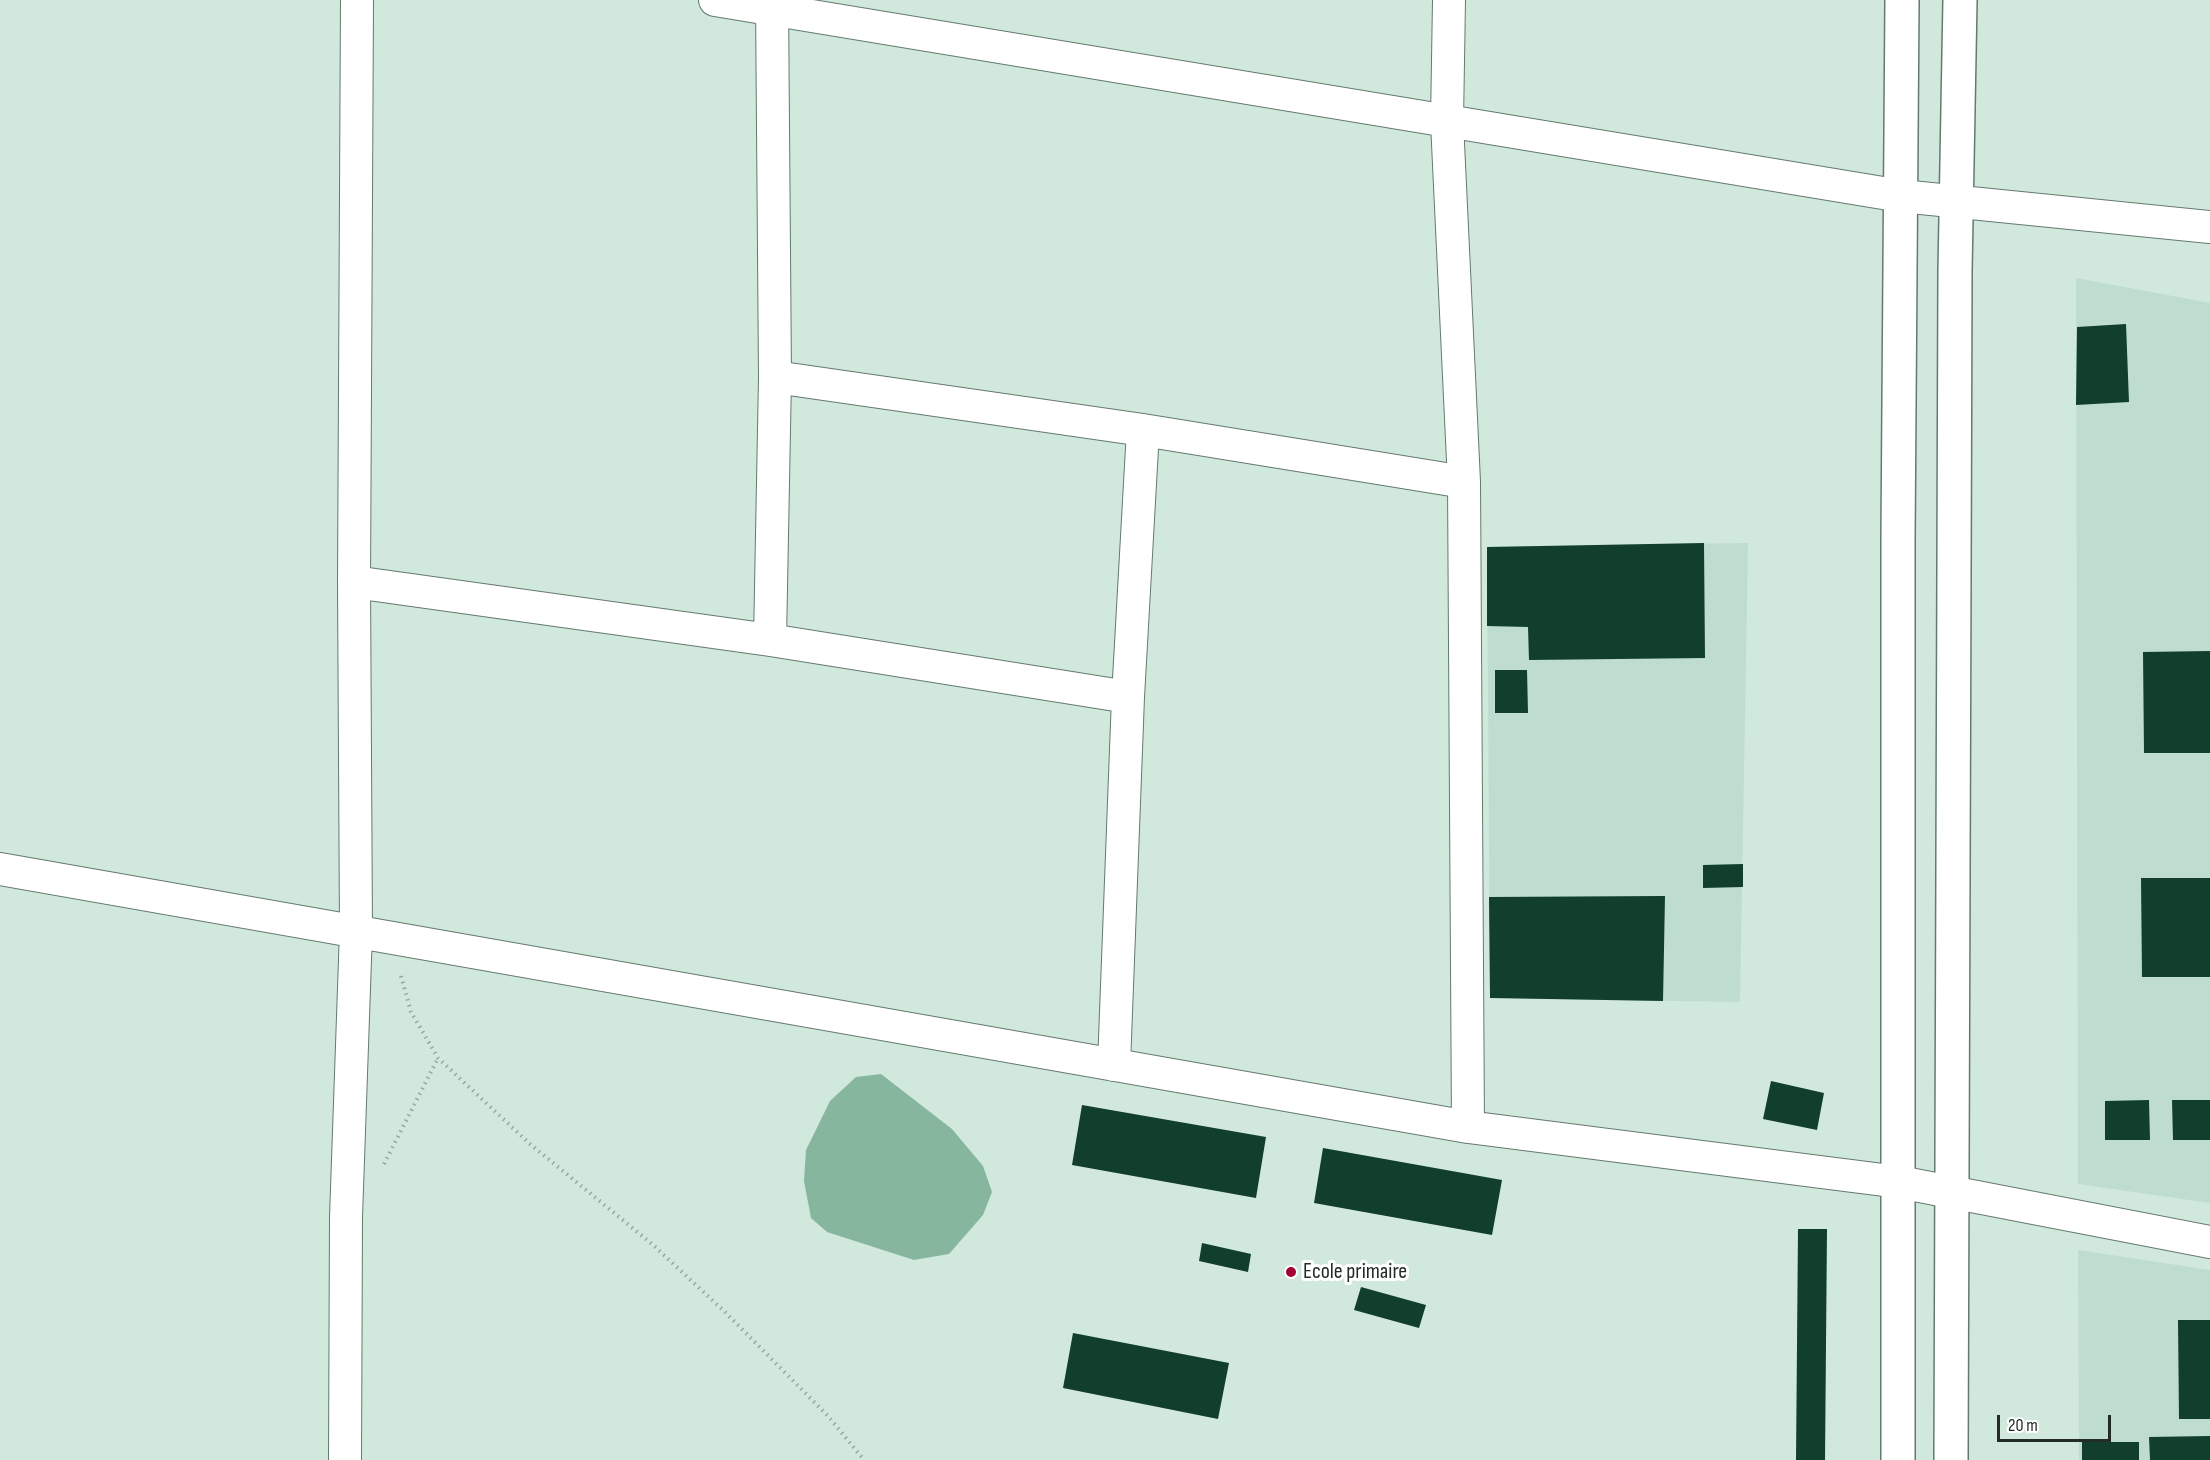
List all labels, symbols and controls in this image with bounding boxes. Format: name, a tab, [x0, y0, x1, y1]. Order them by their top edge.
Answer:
place label: Ecole primaire	[1303, 1259, 1407, 1285]
marker: Ecole primaire	[1284, 1265, 1298, 1279]
scale bar	[2000, 1403, 2114, 1441]
text: 20 m	[2008, 1415, 2038, 1436]

